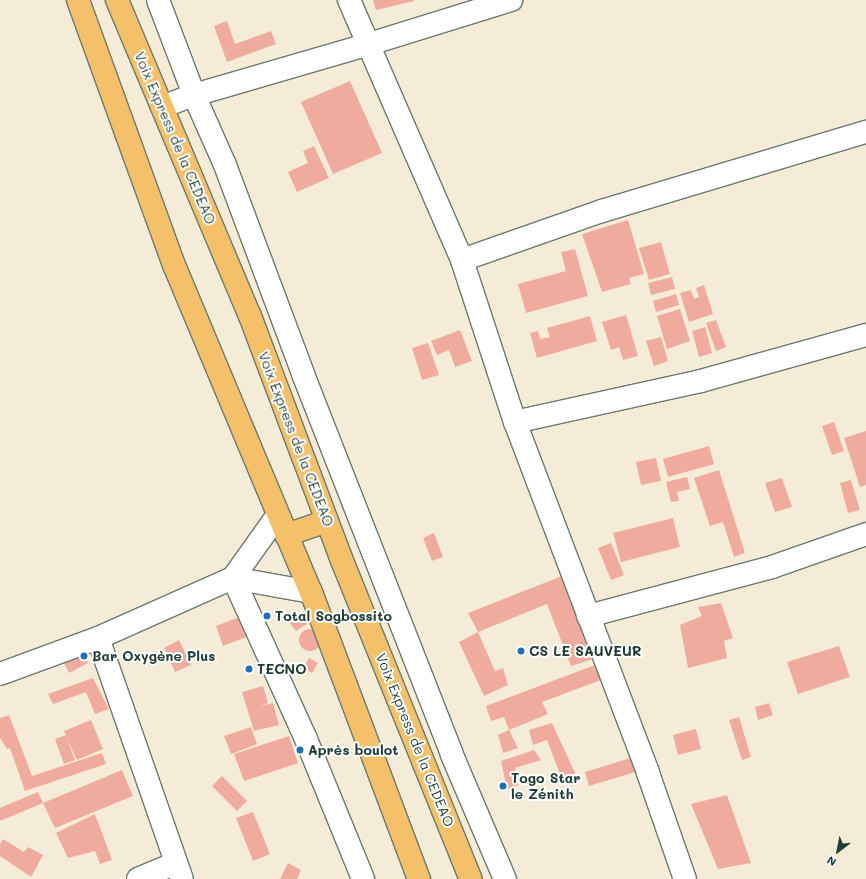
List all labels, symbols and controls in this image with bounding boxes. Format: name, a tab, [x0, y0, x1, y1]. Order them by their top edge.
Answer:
street label: Voix Express de la CEDEAO	[131, 49, 219, 227]
street label: Voix Express de la CEDEAO	[255, 349, 337, 529]
place label: Total Sogbossito	[275, 608, 392, 624]
marker: Total Sogbossito	[262, 611, 272, 621]
place label: CS LE SAUVEUR	[529, 643, 641, 659]
marker: CS LE SAUVEUR	[516, 646, 526, 656]
place label: Bar Oxygène Plus	[92, 648, 215, 664]
marker: Bar Oxygène Plus	[79, 651, 89, 661]
street label: Voix Express de la CEDEAO	[372, 651, 458, 829]
place label: TECNO	[257, 661, 307, 677]
marker: TECNO	[244, 664, 254, 674]
place label: Après boulot	[308, 742, 399, 758]
marker: Après boulot	[295, 745, 305, 755]
place label: Togo Star le Zénith	[511, 770, 581, 802]
marker: Togo Star le Zénith	[498, 781, 508, 791]
north arrow	[818, 831, 858, 871]
text: N	[824, 853, 839, 870]

